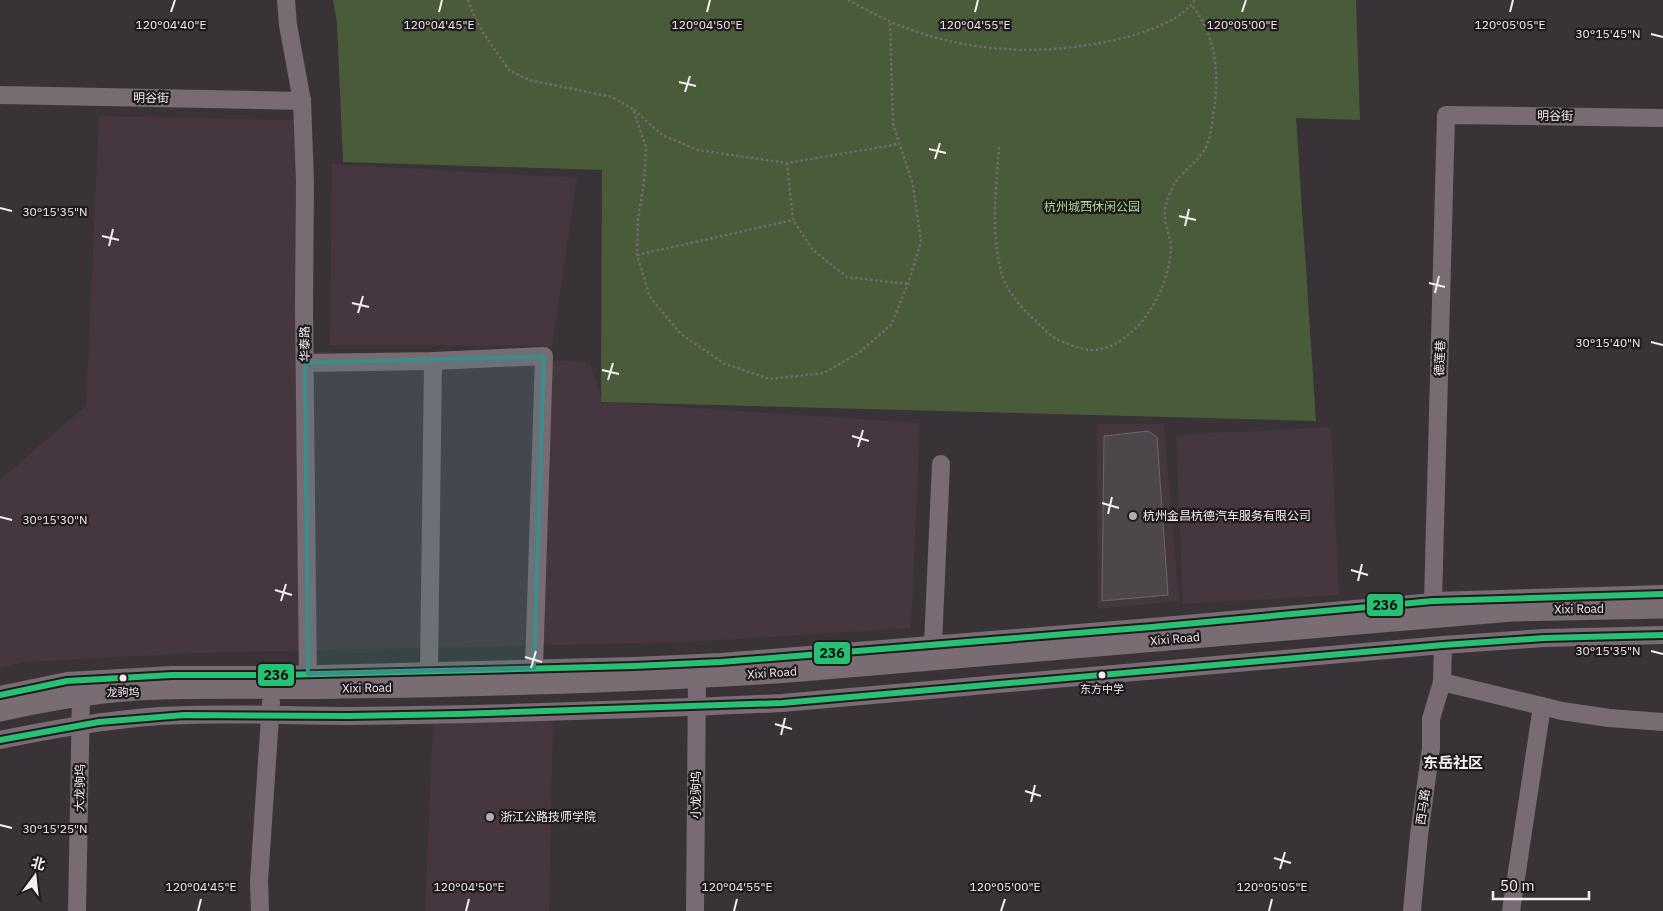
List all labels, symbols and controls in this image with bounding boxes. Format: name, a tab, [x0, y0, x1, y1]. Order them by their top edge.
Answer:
text: 120°04'40"E	[136, 17, 206, 32]
text: 120°04'45"E	[404, 17, 474, 32]
text: 120°04'50"E	[672, 17, 742, 32]
text: 120°04'55"E	[940, 17, 1010, 32]
text: 120°05'00"E	[1207, 17, 1277, 32]
text: 120°05'05"E	[1475, 17, 1545, 32]
text: 30°15'45"N	[1575, 26, 1641, 41]
street label: 明谷街	[133, 90, 169, 105]
street label: 明谷街	[1537, 108, 1573, 123]
park label: 杭州城西休闲公园	[1044, 199, 1140, 214]
text: 30°15'35"N	[22, 204, 88, 219]
street label: 华泰路	[297, 326, 312, 362]
text: 30°15'40"N	[1575, 335, 1641, 350]
street label: 德莲巷	[1431, 340, 1448, 376]
place label: 杭州金昌杭德汽车服务有限公司	[1143, 508, 1311, 523]
marker: 杭州金昌杭德汽车服务有限公司	[1127, 510, 1139, 522]
text: 30°15'30"N	[22, 512, 88, 527]
line badge: 236	[1366, 593, 1404, 617]
text: 236	[1372, 596, 1398, 614]
street label: Xixi Road	[1554, 601, 1604, 616]
street label: Xixi Road	[1149, 629, 1200, 648]
line badge: 236	[813, 641, 851, 665]
text: 30°15'35"N	[1575, 643, 1641, 658]
text: 236	[819, 644, 845, 662]
line badge: 236	[257, 663, 295, 687]
street label: Xixi Road	[747, 663, 797, 682]
text: 236	[263, 666, 289, 684]
marker: 东方中学	[1097, 670, 1107, 680]
marker: 龙驹坞	[118, 673, 128, 683]
street label: Xixi Road	[342, 680, 392, 695]
place label: 东方中学	[1080, 682, 1124, 696]
place label: 龙驹坞	[107, 685, 140, 699]
district label: 东岳社区	[1423, 753, 1483, 772]
street label: 大龙驹坞	[72, 764, 87, 812]
street label: 小龙驹坞	[688, 771, 703, 819]
street label: 西马路	[1413, 788, 1432, 826]
place label: 浙江公路技师学院	[500, 809, 596, 824]
marker: 浙江公路技师学院	[484, 811, 496, 823]
text: 30°15'25"N	[22, 821, 88, 836]
north arrow	[10, 851, 60, 901]
text: 北	[29, 853, 47, 874]
scale bar	[1493, 868, 1589, 900]
text: 50 m	[1500, 876, 1535, 895]
text: 120°04'45"E	[166, 879, 236, 894]
text: 120°04'50"E	[434, 879, 504, 894]
text: 120°04'55"E	[702, 879, 772, 894]
text: 120°05'00"E	[970, 879, 1040, 894]
text: 120°05'05"E	[1237, 879, 1307, 894]

